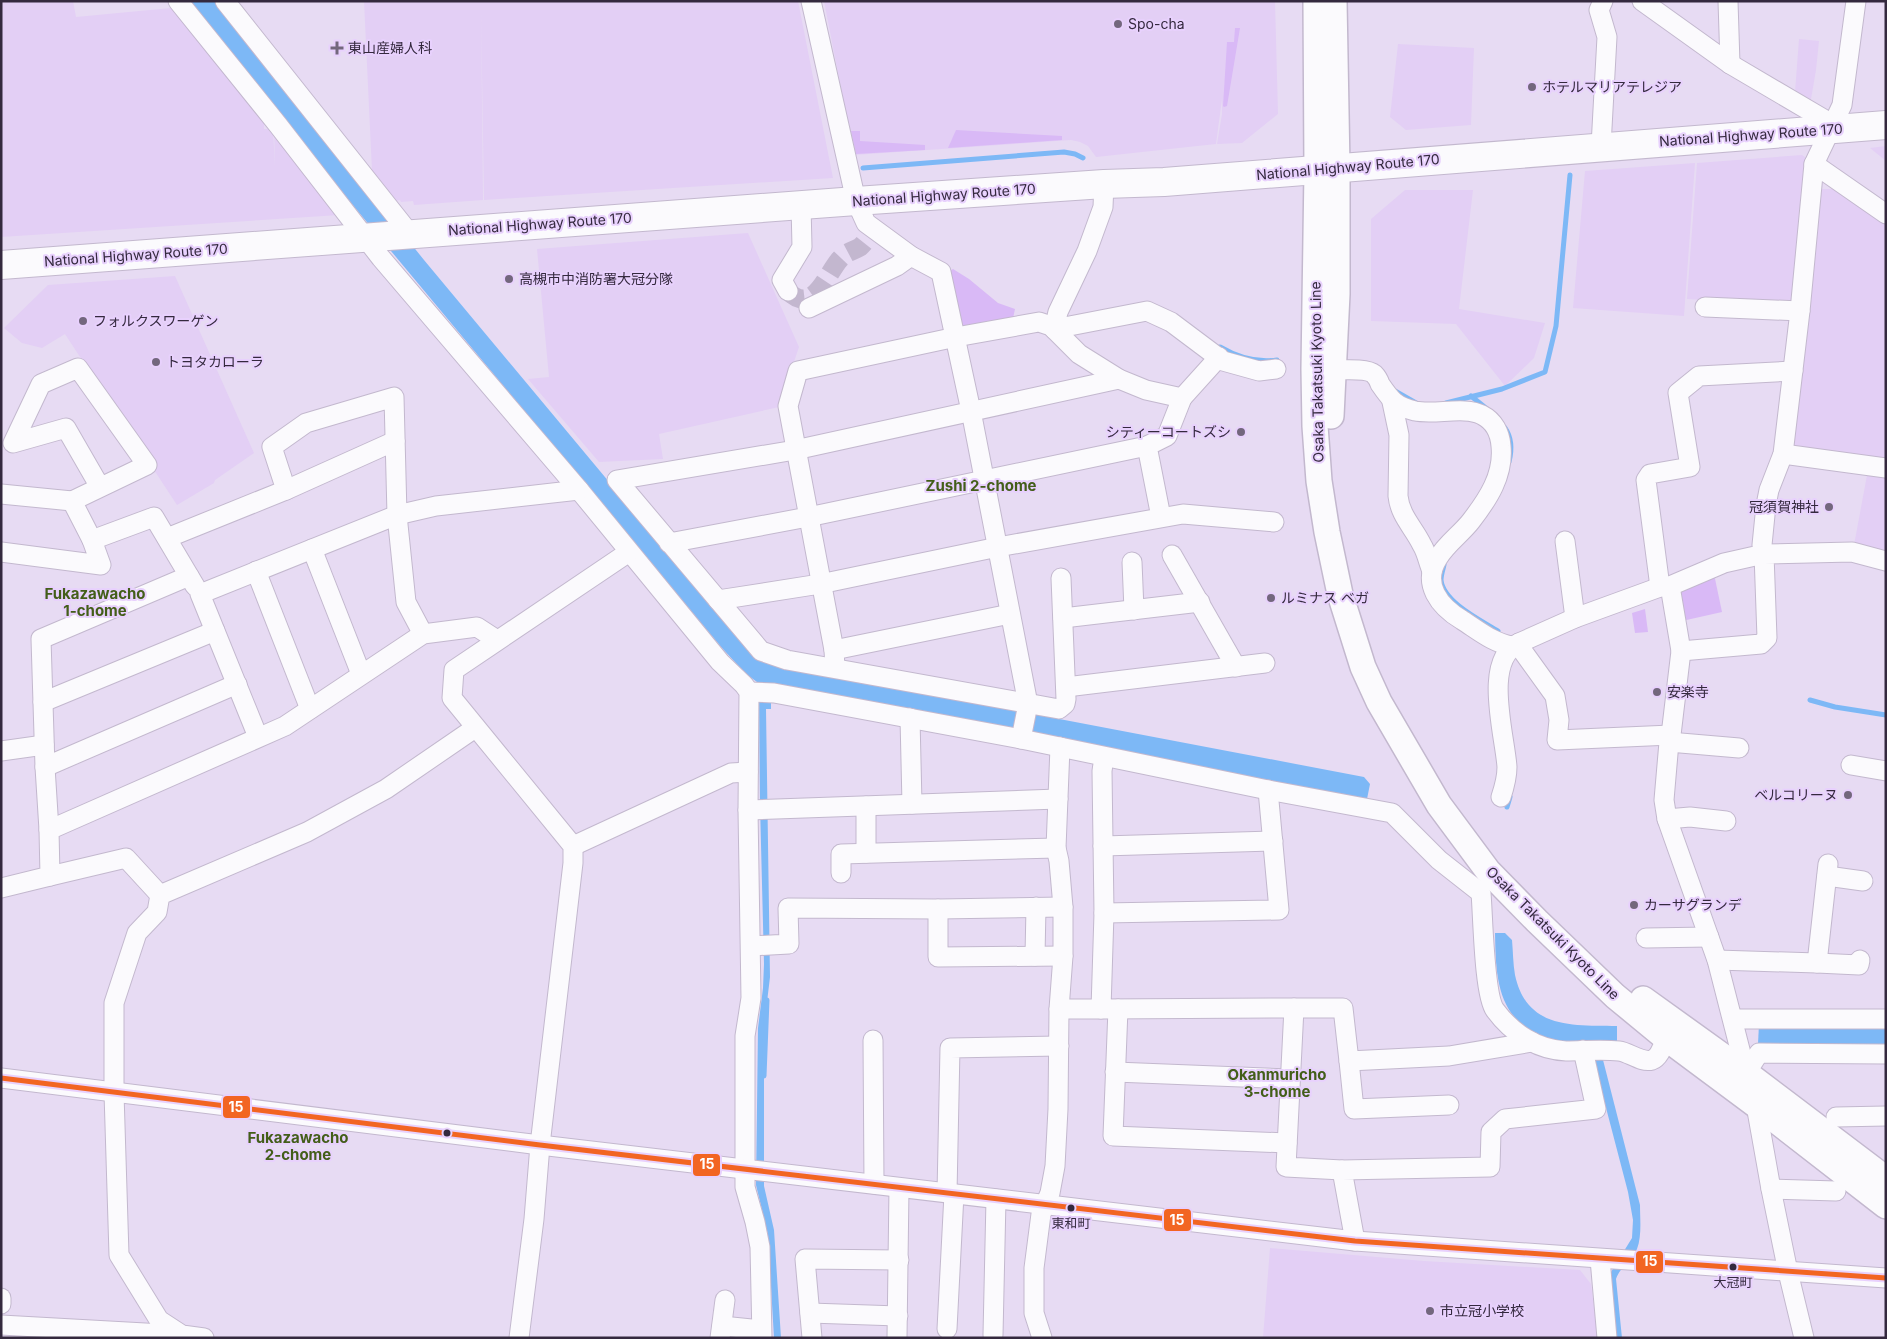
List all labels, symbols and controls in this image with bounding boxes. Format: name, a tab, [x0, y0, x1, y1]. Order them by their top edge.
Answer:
place label: Spo-cha	[1128, 15, 1185, 32]
marker: Spo-cha	[1112, 18, 1124, 30]
place label: 東山産婦人科	[348, 39, 432, 56]
marker: 東山産婦人科	[330, 41, 344, 55]
place label: ホテルマリアテレジア	[1542, 78, 1682, 95]
marker: ホテルマリアテレジア	[1526, 81, 1538, 93]
street label: National Highway Route 170	[1659, 120, 1843, 149]
street label: National Highway Route 170	[1256, 150, 1440, 183]
street label: National Highway Route 170	[852, 180, 1036, 209]
street label: National Highway Route 170	[448, 209, 632, 238]
street label: National Highway Route 170	[44, 240, 228, 269]
place label: 高槻市中消防署大冠分隊	[519, 270, 673, 287]
marker: 高槻市中消防署大冠分隊	[503, 273, 515, 285]
street label: Osaka Takatsuki Kyoto Line	[1306, 281, 1327, 463]
place label: フォルクスワーゲン	[93, 312, 219, 329]
marker: フォルクスワーゲン	[77, 315, 89, 327]
place label: トヨタカローラ	[166, 353, 264, 370]
marker: トヨタカローラ	[150, 356, 162, 368]
place label: シティーコートズシ	[1106, 423, 1231, 440]
marker: シティーコートズシ	[1235, 426, 1247, 438]
district label: Zushi 2-chome	[925, 476, 1037, 495]
place label: 冠須賀神社	[1749, 498, 1819, 515]
marker: 冠須賀神社	[1823, 501, 1835, 513]
district label: Fukazawacho 1-chome	[44, 584, 146, 620]
place label: ルミナス ベガ	[1281, 589, 1369, 606]
marker: ルミナス ベガ	[1265, 592, 1277, 604]
place label: 安楽寺	[1667, 683, 1709, 700]
marker: 安楽寺	[1651, 686, 1663, 698]
place label: ベルコリーヌ	[1754, 786, 1838, 803]
marker: ベルコリーヌ	[1842, 789, 1854, 801]
street label: Osaka Takatsuki Kyoto Line	[1483, 863, 1623, 1003]
place label: カーサグランデ	[1644, 896, 1742, 913]
marker: カーサグランデ	[1628, 899, 1640, 911]
district label: Okanmuricho 3-chome	[1228, 1065, 1326, 1101]
line badge: 15	[222, 1095, 251, 1119]
text: 15	[229, 1098, 244, 1115]
district label: Fukazawacho 2-chome	[247, 1128, 349, 1164]
unlabelled marker	[442, 1128, 452, 1138]
line badge: 15	[692, 1153, 721, 1177]
text: 15	[700, 1155, 715, 1172]
marker: 東和町	[1066, 1203, 1076, 1213]
line badge: 15	[1163, 1208, 1192, 1232]
text: 15	[1170, 1211, 1185, 1228]
place label: 東和町	[1051, 1215, 1091, 1231]
line badge: 15	[1635, 1250, 1664, 1274]
text: 15	[1643, 1252, 1658, 1269]
marker: 大冠町	[1728, 1262, 1738, 1272]
place label: 大冠町	[1713, 1274, 1753, 1290]
place label: 市立冠小学校	[1440, 1302, 1524, 1319]
marker: 市立冠小学校	[1424, 1305, 1436, 1317]

